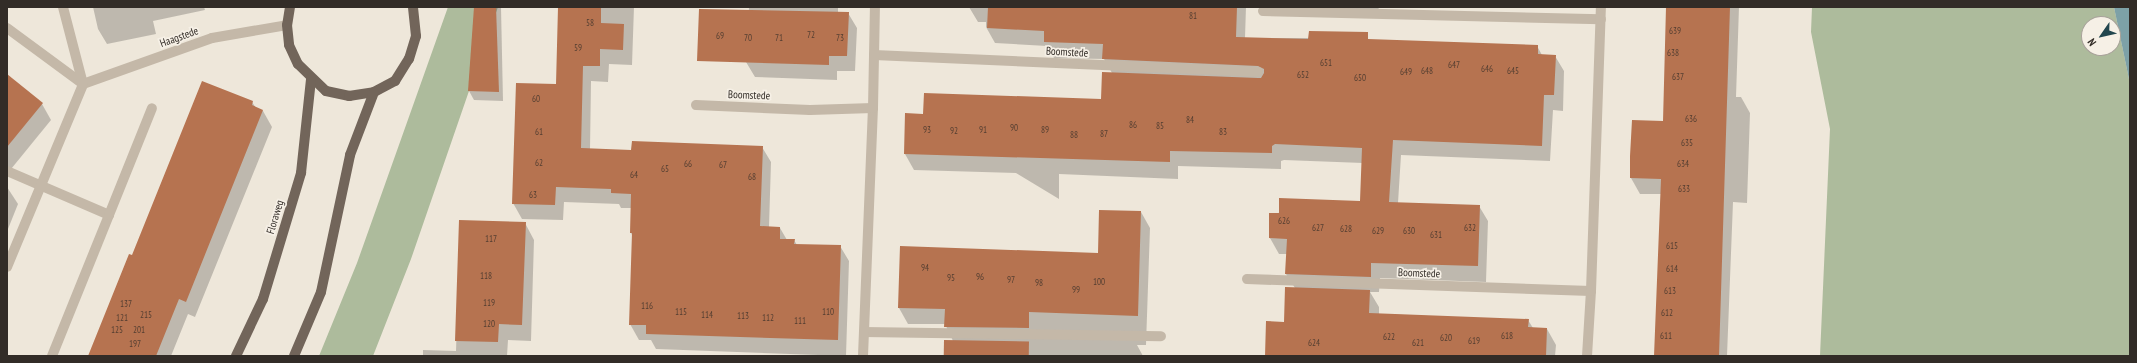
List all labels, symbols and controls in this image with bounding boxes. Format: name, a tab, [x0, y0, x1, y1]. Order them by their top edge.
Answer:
house number: 81	[1189, 11, 1197, 21]
north arrow	[2081, 16, 2121, 56]
house number: 58	[586, 18, 594, 28]
street label: Haagstede	[158, 24, 200, 50]
house number: 639	[1669, 26, 1681, 36]
house number: 72	[807, 30, 815, 40]
house number: 69	[716, 31, 724, 41]
house number: 70	[744, 33, 752, 43]
house number: 71	[775, 33, 783, 43]
house number: 73	[836, 33, 844, 43]
text: N	[2084, 36, 2099, 49]
house number: 59	[574, 43, 582, 53]
street label: Boomstede	[1046, 44, 1088, 60]
house number: 638	[1667, 48, 1679, 58]
house number: 651	[1320, 58, 1332, 68]
house number: 647	[1448, 60, 1460, 70]
house number: 646	[1481, 64, 1493, 74]
house number: 648	[1421, 66, 1433, 76]
house number: 645	[1507, 66, 1519, 76]
house number: 649	[1400, 67, 1412, 77]
house number: 652	[1297, 70, 1309, 80]
house number: 637	[1672, 72, 1684, 82]
house number: 650	[1354, 73, 1366, 83]
street label: Boomstede	[728, 88, 770, 102]
house number: 60	[532, 94, 540, 104]
house number: 636	[1685, 114, 1697, 124]
house number: 84	[1186, 115, 1194, 125]
house number: 86	[1129, 120, 1137, 130]
house number: 85	[1156, 121, 1164, 131]
house number: 90	[1010, 123, 1018, 133]
house number: 93	[923, 125, 931, 135]
house number: 91	[979, 125, 987, 135]
house number: 89	[1041, 125, 1049, 135]
house number: 92	[950, 126, 958, 136]
house number: 61	[535, 127, 543, 137]
house number: 83	[1219, 127, 1227, 137]
house number: 87	[1100, 129, 1108, 139]
house number: 88	[1070, 130, 1078, 140]
house number: 635	[1681, 138, 1693, 148]
house number: 62	[535, 158, 543, 168]
house number: 66	[684, 159, 692, 169]
house number: 634	[1677, 159, 1689, 169]
house number: 67	[719, 160, 727, 170]
house number: 65	[661, 164, 669, 174]
house number: 64	[630, 170, 638, 180]
house number: 68	[748, 172, 756, 182]
house number: 633	[1678, 184, 1690, 194]
house number: 63	[529, 190, 537, 200]
street label: Floraweg	[264, 198, 286, 236]
house number: 626	[1278, 216, 1290, 226]
house number: 627	[1312, 223, 1324, 233]
house number: 632	[1464, 223, 1476, 233]
house number: 628	[1340, 224, 1352, 234]
house number: 629	[1372, 226, 1384, 236]
house number: 630	[1403, 226, 1415, 236]
house number: 631	[1430, 230, 1442, 240]
house number: 117	[485, 234, 497, 244]
house number: 615	[1666, 241, 1678, 251]
house number: 94	[921, 263, 929, 273]
house number: 614	[1666, 264, 1678, 274]
street label: Boomstede	[1398, 266, 1440, 280]
house number: 118	[480, 271, 492, 281]
house number: 96	[976, 272, 984, 282]
house number: 95	[947, 273, 955, 283]
house number: 97	[1007, 275, 1015, 285]
house number: 100	[1093, 277, 1105, 287]
house number: 98	[1035, 278, 1043, 288]
house number: 99	[1072, 285, 1080, 295]
house number: 613	[1664, 286, 1676, 296]
house number: 119	[483, 298, 495, 308]
house number: 137	[120, 299, 132, 309]
house number: 116	[641, 301, 653, 311]
house number: 115	[675, 307, 687, 317]
house number: 110	[822, 307, 834, 317]
house number: 612	[1661, 308, 1673, 318]
house number: 215	[140, 310, 152, 320]
house number: 114	[701, 310, 713, 320]
house number: 113	[737, 311, 749, 321]
house number: 121	[116, 313, 128, 323]
house number: 112	[762, 313, 774, 323]
house number: 111	[794, 316, 806, 326]
house number: 120	[483, 319, 495, 329]
house number: 125	[111, 325, 123, 335]
house number: 201	[133, 325, 145, 335]
house number: 618	[1501, 331, 1513, 341]
house number: 611	[1660, 331, 1672, 341]
house number: 622	[1383, 332, 1395, 342]
house number: 620	[1440, 333, 1452, 343]
house number: 619	[1468, 336, 1480, 346]
house number: 624	[1308, 338, 1320, 348]
house number: 621	[1412, 338, 1424, 348]
house number: 197	[129, 339, 141, 349]

